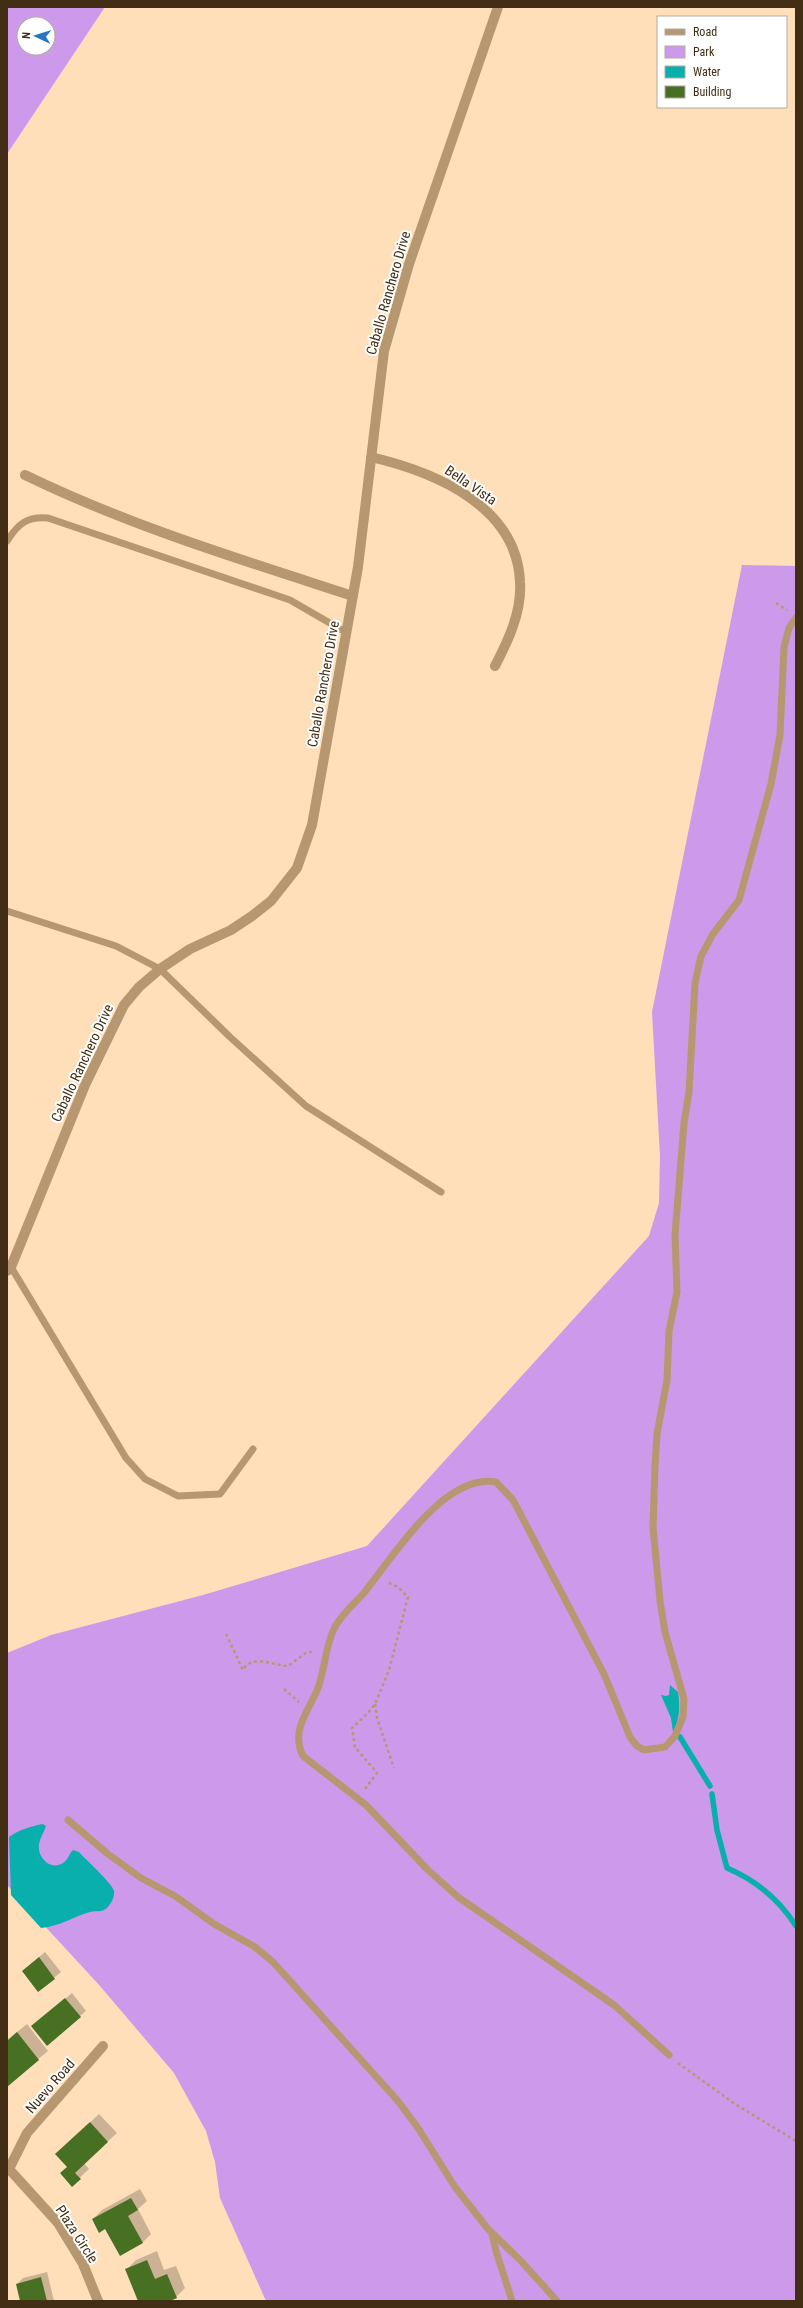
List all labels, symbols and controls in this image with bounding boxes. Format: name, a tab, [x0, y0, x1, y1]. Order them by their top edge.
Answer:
north arrow	[16, 16, 56, 56]
legend	[657, 16, 787, 108]
text: Road	[693, 25, 717, 39]
text: N	[20, 31, 33, 39]
text: Park	[693, 45, 715, 59]
text: Water	[693, 65, 721, 79]
text: Building	[693, 85, 731, 99]
street label: Caballo Ranchero Drive	[363, 229, 413, 357]
street label: Bella Vista	[442, 462, 500, 508]
street label: Caballo Ranchero Drive	[304, 619, 342, 748]
street label: Caballo Ranchero Drive	[48, 1001, 116, 1124]
street label: Nuevo Road	[22, 2056, 78, 2116]
street label: Plaza Circle	[53, 2202, 102, 2266]

